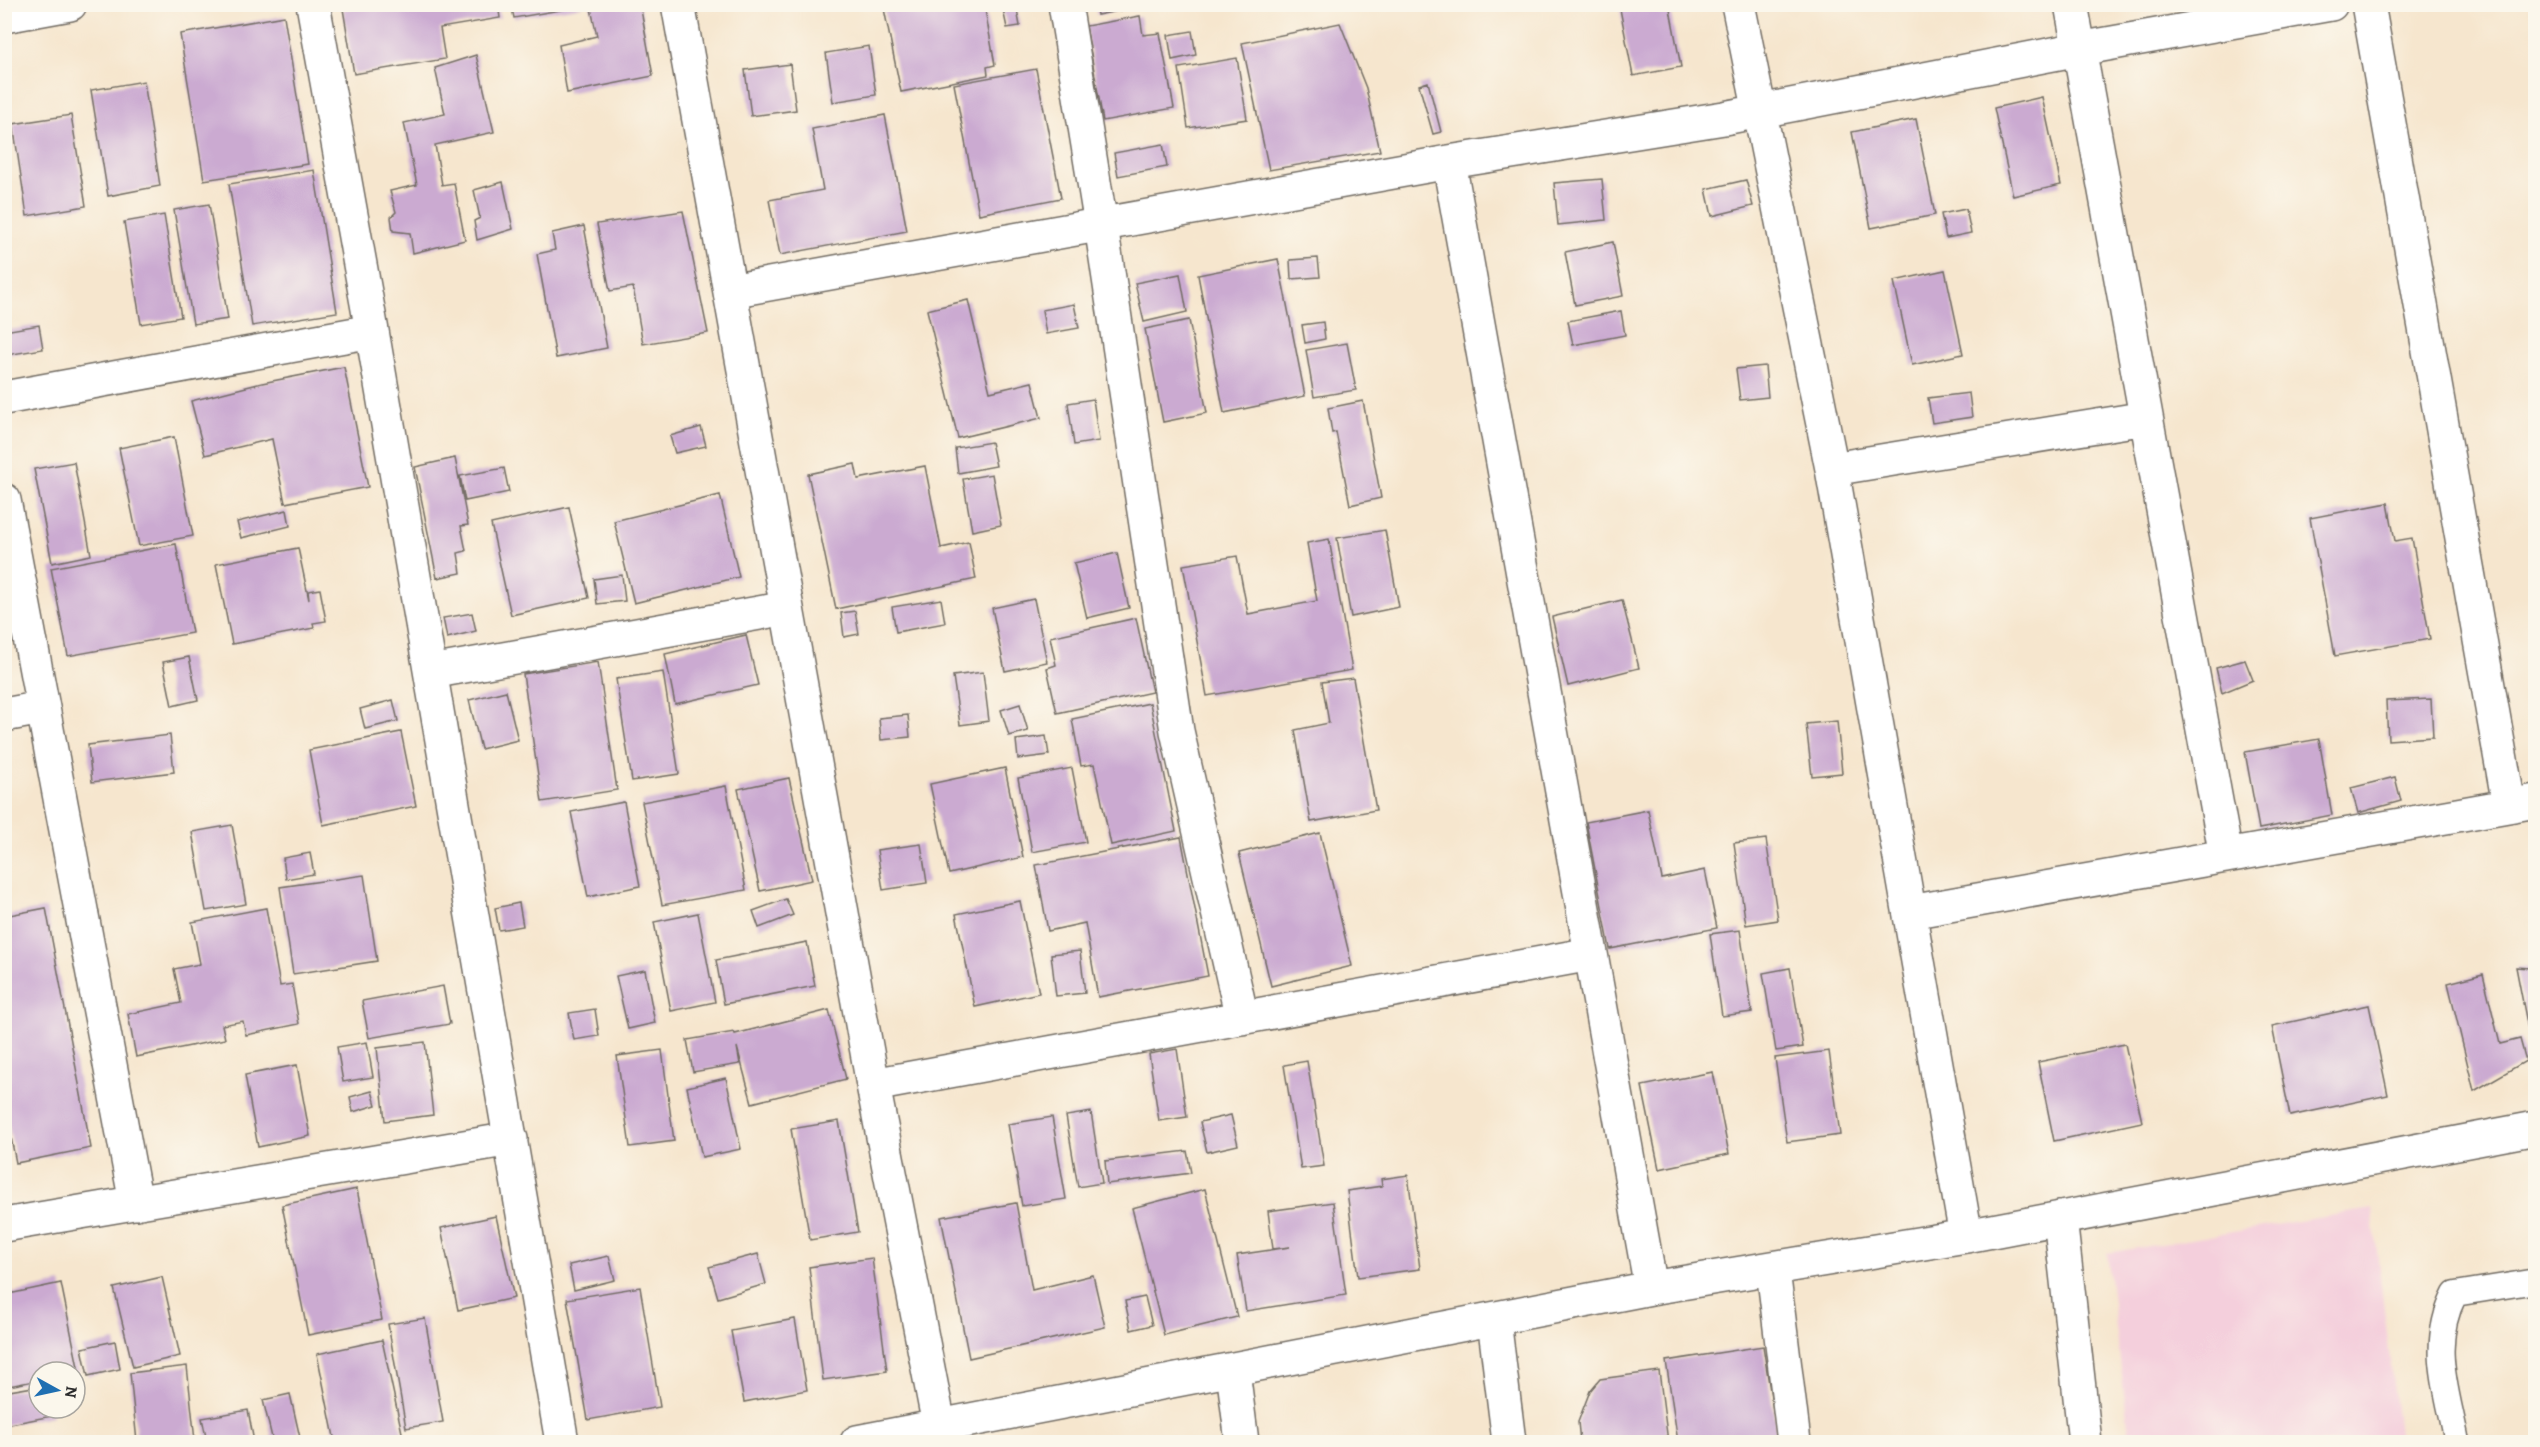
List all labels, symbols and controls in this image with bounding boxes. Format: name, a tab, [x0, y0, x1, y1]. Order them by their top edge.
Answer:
north arrow	[27, 1360, 87, 1420]
text: N	[59, 1385, 83, 1400]

